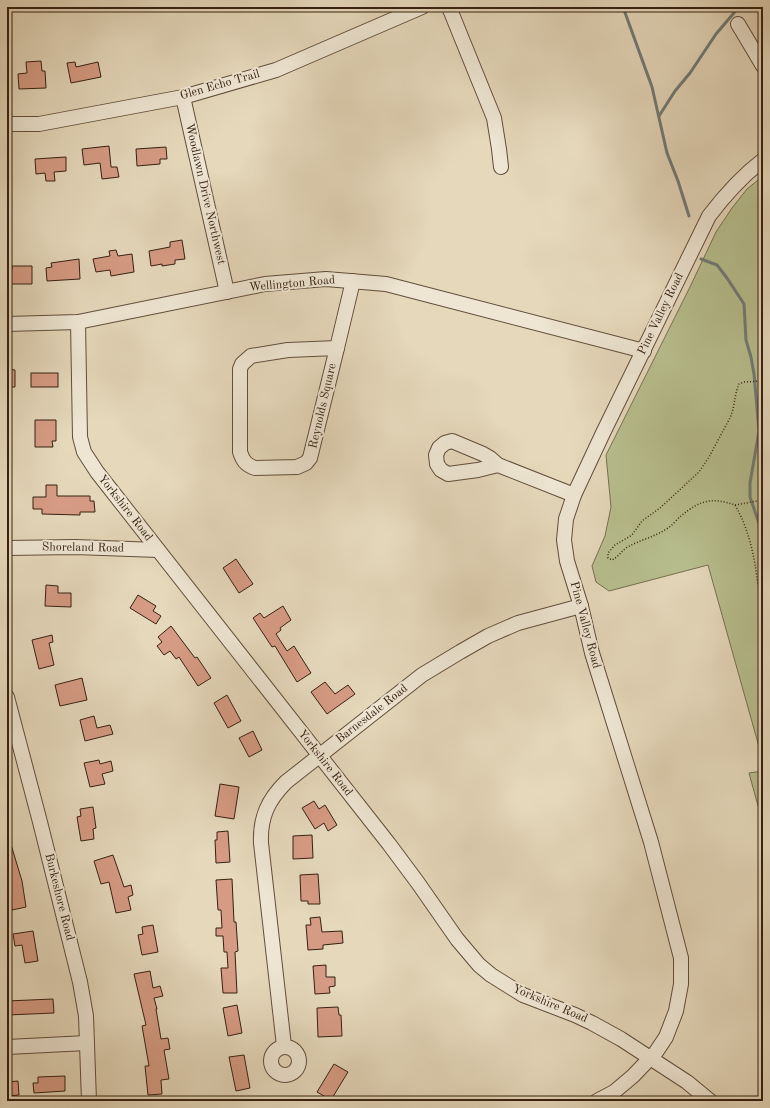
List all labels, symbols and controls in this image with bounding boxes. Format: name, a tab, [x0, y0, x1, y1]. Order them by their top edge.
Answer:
street label: Glen Echo Trail	[179, 68, 261, 102]
street label: Woodlawn Drive Northwest	[183, 122, 227, 266]
street label: Pine Valley Road	[636, 271, 686, 357]
street label: Wellington Road	[248, 274, 336, 294]
street label: Reynolds Square	[307, 362, 339, 450]
street label: Yorkshire Road	[95, 473, 155, 543]
street label: Shoreland Road	[42, 541, 124, 555]
street label: Pine Valley Road	[568, 580, 602, 670]
street label: Barnesdale Road	[334, 682, 410, 746]
street label: Yorkshire Road	[295, 728, 355, 798]
street label: Burkeshore Road	[42, 852, 76, 942]
street label: Yorkshire Road	[511, 983, 589, 1025]

